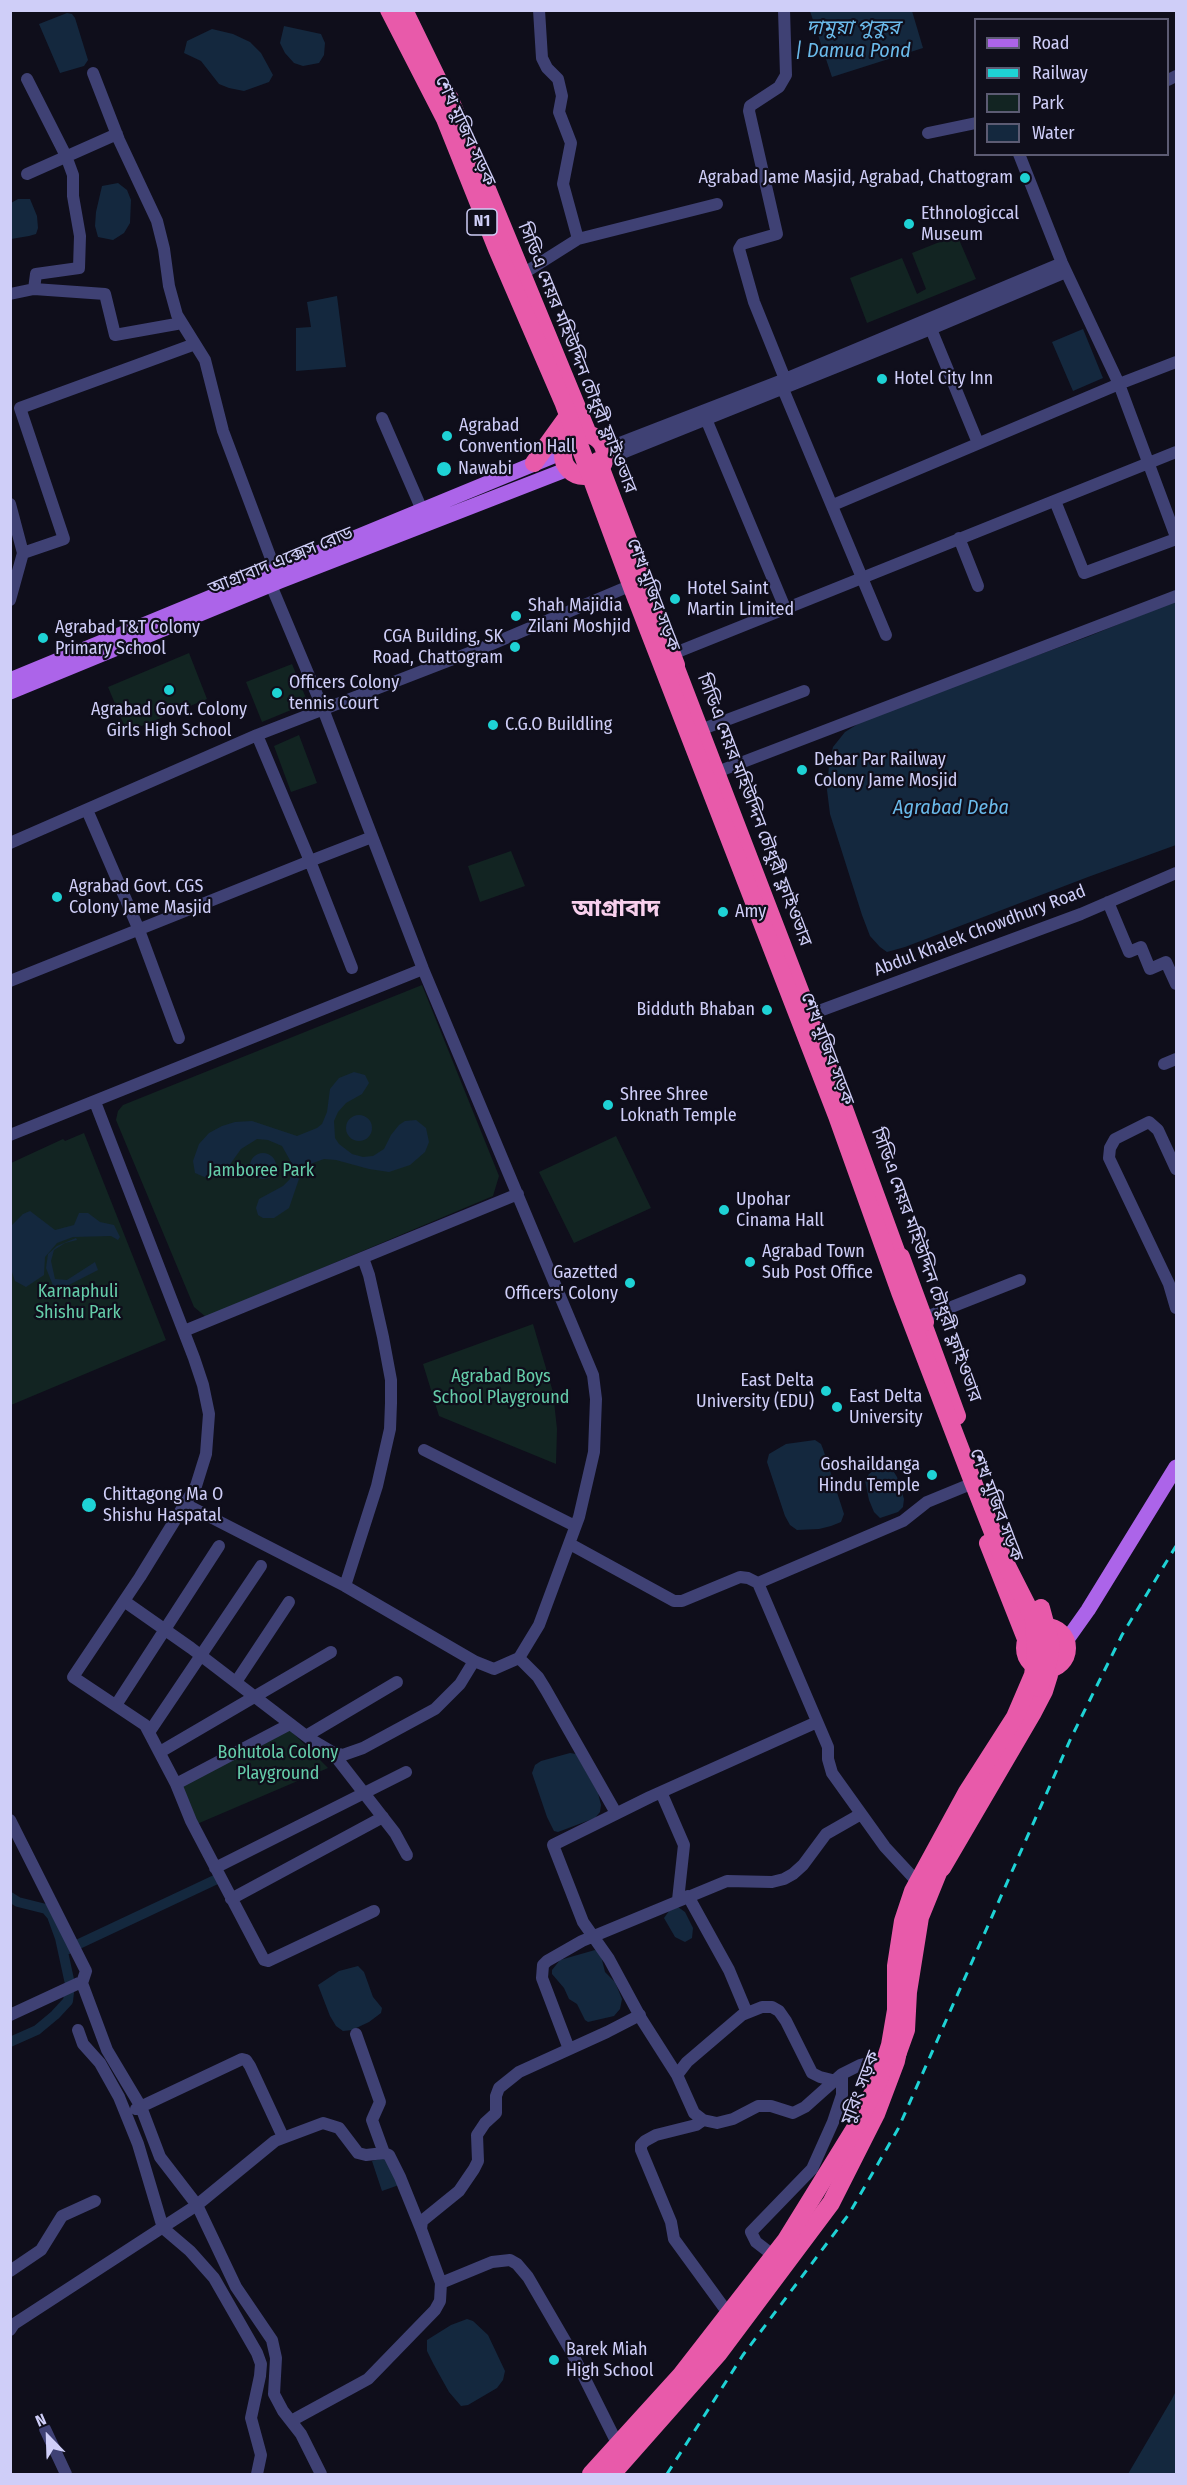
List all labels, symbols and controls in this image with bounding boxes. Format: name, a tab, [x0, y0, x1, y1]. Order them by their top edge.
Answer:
water label: দামুয়া পুকুর | Damua Pond	[795, 16, 911, 63]
legend	[974, 18, 1169, 156]
text: Road	[1032, 32, 1069, 54]
text: Railway	[1032, 62, 1088, 84]
street label: শেখ মুজিব সড়ক	[430, 73, 500, 189]
text: Park	[1032, 92, 1064, 114]
text: Water	[1032, 122, 1075, 144]
place label: Agrabad Jame Masjid, Agrabad, Chattogram	[698, 167, 1013, 189]
marker: Agrabad Jame Masjid, Agrabad, Chattogram	[1018, 171, 1032, 185]
place label: Ethnologiccal Museum	[921, 203, 1019, 246]
road number: N1	[467, 209, 497, 235]
marker: Ethnologiccal Museum	[902, 217, 916, 231]
street label: সিডিএ মেয়র মহিউদ্দিন চৌধুরী ফ্লাইওভার	[513, 220, 641, 496]
place label: Hotel City Inn	[894, 368, 993, 390]
marker: Hotel City Inn	[875, 372, 889, 386]
place label: Agrabad Convention Hall	[459, 415, 576, 458]
marker: Agrabad Convention Hall	[440, 429, 454, 443]
place label: Nawabi	[458, 458, 512, 480]
marker: Nawabi	[435, 460, 453, 478]
street label: আগ্রাবাদ এক্সেস রোড	[206, 522, 356, 600]
street label: শেখ মুজিব সড়ক	[622, 536, 684, 654]
place label: Hotel Saint Martin Limited	[687, 578, 794, 620]
marker: Hotel Saint Martin Limited	[668, 592, 682, 606]
place label: Shah Majidia Zilani Moshjid	[528, 595, 631, 638]
marker: Shah Majidia Zilani Moshjid	[509, 609, 523, 623]
place label: Agrabad T&T Colony Primary School	[55, 617, 200, 660]
place label: CGA Building, SK Road, Chattogram	[373, 626, 503, 668]
marker: Agrabad T&T Colony Primary School	[36, 631, 50, 645]
marker: CGA Building, SK Road, Chattogram	[508, 640, 522, 654]
street label: সিডিএ মেয়র মহিউদ্দিন চৌধুরী ফ্লাইওভার	[692, 671, 816, 949]
place label: Officers Colony tennis Court	[289, 672, 399, 714]
marker: Agrabad Govt. Colony Girls High School	[162, 683, 176, 697]
marker: Officers Colony tennis Court	[270, 686, 284, 700]
place label: Agrabad Govt. Colony Girls High School	[91, 699, 247, 742]
place label: C.G.O Buildling	[505, 714, 612, 736]
marker: C.G.O Buildling	[486, 718, 500, 732]
place label: Debar Par Railway Colony Jame Mosjid	[814, 749, 957, 792]
marker: Debar Par Railway Colony Jame Mosjid	[795, 763, 809, 777]
water label: Agrabad Deba	[893, 796, 1009, 820]
place label: Agrabad Govt. CGS Colony Jame Masjid	[69, 876, 212, 918]
street label: Abdul Khalek Chowdhury Road	[871, 881, 1089, 981]
marker: Agrabad Govt. CGS Colony Jame Masjid	[50, 890, 64, 904]
district label: আগ্রাবাদ	[572, 895, 660, 923]
place label: Amy	[735, 901, 766, 923]
marker: Amy	[716, 905, 730, 919]
street label: শেখ মুজিব সড়ক	[796, 990, 858, 1108]
place label: Bidduth Bhaban	[636, 999, 755, 1021]
marker: Bidduth Bhaban	[760, 1003, 774, 1017]
place label: Shree Shree Loknath Temple	[620, 1084, 737, 1126]
marker: Shree Shree Loknath Temple	[601, 1098, 615, 1112]
street label: সিডিএ মেয়র মহিউদ্দিন চৌধুরী ফ্লাইওভার	[866, 1125, 986, 1405]
park label: Jamboree Park	[208, 1160, 314, 1182]
place label: Upohar Cinama Hall	[736, 1189, 824, 1232]
marker: Upohar Cinama Hall	[717, 1203, 731, 1217]
place label: Agrabad Town Sub Post Office	[762, 1241, 873, 1284]
marker: Agrabad Town Sub Post Office	[743, 1255, 757, 1269]
place label: Gazetted Officers' Colony	[504, 1262, 618, 1304]
marker: Gazetted Officers' Colony	[623, 1276, 637, 1290]
park label: Karnaphuli Shishu Park	[35, 1281, 121, 1324]
park label: Agrabad Boys School Playground	[433, 1366, 569, 1408]
place label: East Delta University (EDU)	[696, 1370, 814, 1412]
marker: East Delta University (EDU)	[819, 1384, 833, 1398]
place label: East Delta University	[849, 1386, 923, 1428]
marker: East Delta University	[830, 1400, 844, 1414]
street label: শেখ মুজিব সড়ক	[965, 1446, 1027, 1564]
place label: Goshaildanga Hindu Temple	[819, 1454, 920, 1496]
marker: Goshaildanga Hindu Temple	[925, 1468, 939, 1482]
place label: Chittagong Ma O Shishu Haspatal	[103, 1484, 223, 1526]
marker: Chittagong Ma O Shishu Haspatal	[80, 1496, 98, 1514]
park label: Bohutola Colony Playground	[218, 1742, 338, 1784]
street label: মুরিং সড়ক	[837, 2048, 885, 2128]
place label: Barek Miah High School	[566, 2339, 653, 2382]
marker: Barek Miah High School	[547, 2353, 561, 2367]
north arrow	[18, 2407, 78, 2467]
text: N	[33, 2409, 49, 2431]

